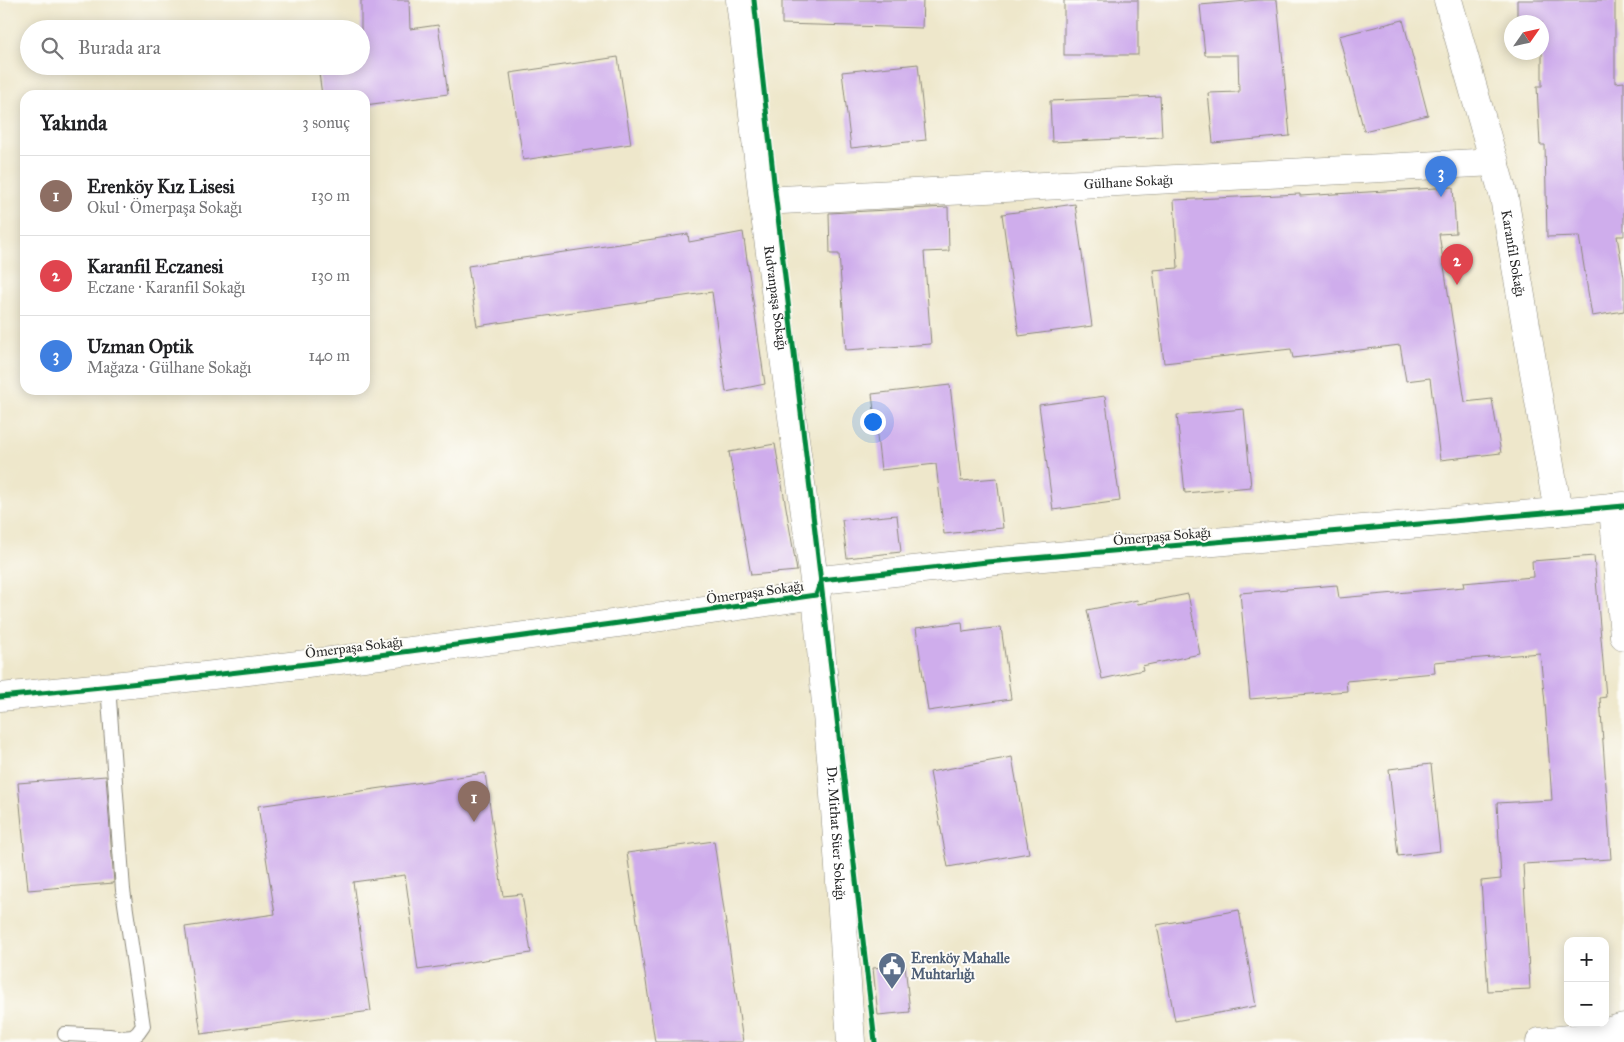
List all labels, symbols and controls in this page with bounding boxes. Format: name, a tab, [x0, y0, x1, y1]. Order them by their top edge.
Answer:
north arrow	[1504, 15, 1549, 60]
search box	[20, 20, 370, 75]
icon: search	[38, 34, 66, 62]
text: Burada ara	[78, 36, 161, 59]
text: Yakında	[40, 110, 107, 136]
text: 3 sonuç	[302, 113, 350, 132]
pin: 3	[1425, 156, 1457, 197]
street label: Gülhane Sokağı	[1083, 171, 1174, 193]
text: Erenköy Kız Lisesi	[87, 175, 235, 198]
text: 1	[53, 186, 59, 205]
text: 130 m	[311, 186, 350, 205]
text: Okul · Ömerpaşa Sokağı	[87, 198, 242, 217]
street label: Karanfil Sokağı	[1497, 209, 1529, 298]
street label: Rıdvanpaşa Sokağı	[760, 244, 791, 352]
pin: 2	[1441, 244, 1473, 285]
text: Karanfil Eczanesi	[87, 255, 224, 278]
text: 2	[52, 266, 60, 285]
text: 130 m	[311, 266, 350, 285]
text: Eczane · Karanfil Sokağı	[87, 278, 246, 297]
text: Uzman Optik	[87, 335, 194, 358]
text: 3	[53, 346, 59, 365]
text: 140 m	[309, 346, 350, 365]
text: Mağaza · Gülhane Sokağı	[87, 358, 251, 377]
your location	[860, 409, 886, 435]
street label: Ömerpaşa Sokağı	[1112, 522, 1212, 549]
street label: Ömerpaşa Sokağı	[705, 575, 805, 608]
street label: Ömerpaşa Sokağı	[304, 631, 404, 662]
street label: Dr. Mithat Süer Sokağı	[823, 765, 849, 901]
pin: 1	[458, 781, 490, 822]
map controls	[1564, 937, 1609, 1027]
button: +	[1564, 937, 1609, 982]
place label: Erenköy Mahalle Muhtarlığı	[911, 950, 1010, 984]
public building icon: Erenköy Mahalle Muhtarlığı	[877, 951, 907, 990]
button: −	[1564, 982, 1609, 1027]

